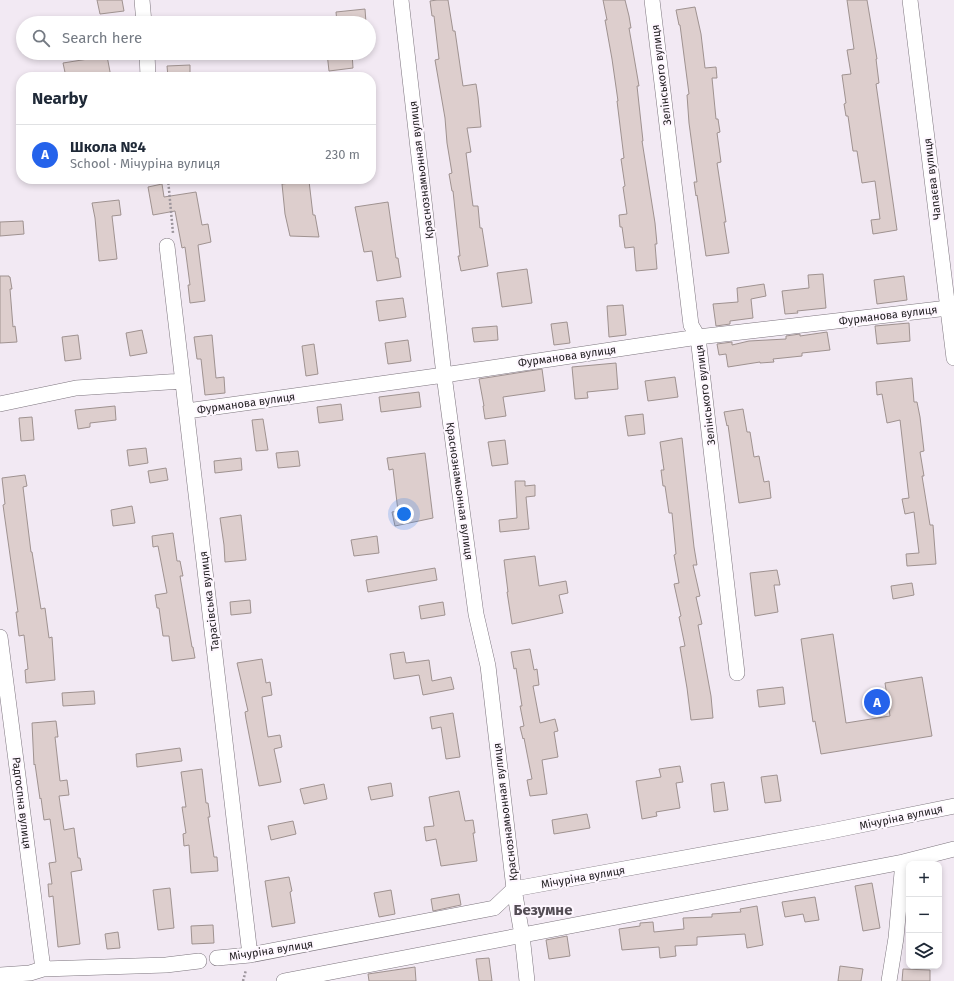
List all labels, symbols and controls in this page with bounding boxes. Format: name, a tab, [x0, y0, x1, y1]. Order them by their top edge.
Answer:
search box	[16, 16, 376, 60]
street label: Зелінського вулиця	[649, 24, 674, 126]
icon: search	[30, 27, 52, 49]
text: Search here	[62, 29, 142, 47]
text: Nearby	[32, 88, 87, 109]
street label: Краснознамьонная вулиця	[407, 100, 436, 240]
street label: Чапаєва вулиця	[921, 137, 944, 221]
text: Школа №4	[70, 138, 146, 156]
text: A	[41, 147, 49, 162]
text: 230 m	[325, 147, 360, 162]
text: School · Мічуріна вулиця	[70, 156, 220, 171]
street label: Фурманова вулиця	[838, 303, 938, 328]
street label: Фурманова вулиця	[517, 343, 617, 370]
street label: Зелінського вулиця	[693, 344, 718, 446]
street label: Фурманова вулиця	[196, 390, 296, 417]
street label: Краснознамьонная вулиця	[443, 421, 476, 561]
your location	[394, 504, 414, 524]
street label: Тарасівська вулиця	[197, 550, 222, 651]
pin: A	[864, 687, 890, 717]
street label: Краснознамьонная вулиця	[491, 742, 520, 882]
street label: Радгоспна вулиця	[9, 756, 34, 850]
street label: Мічуріна вулиця	[858, 802, 944, 833]
map controls	[906, 861, 942, 969]
button: +	[906, 861, 942, 897]
street label: Мічуріна вулиця	[540, 864, 626, 891]
button: −	[906, 897, 942, 933]
district label: Безумне	[514, 901, 572, 919]
button: layers	[906, 933, 942, 969]
street label: Мічуріна вулиця	[228, 937, 314, 964]

